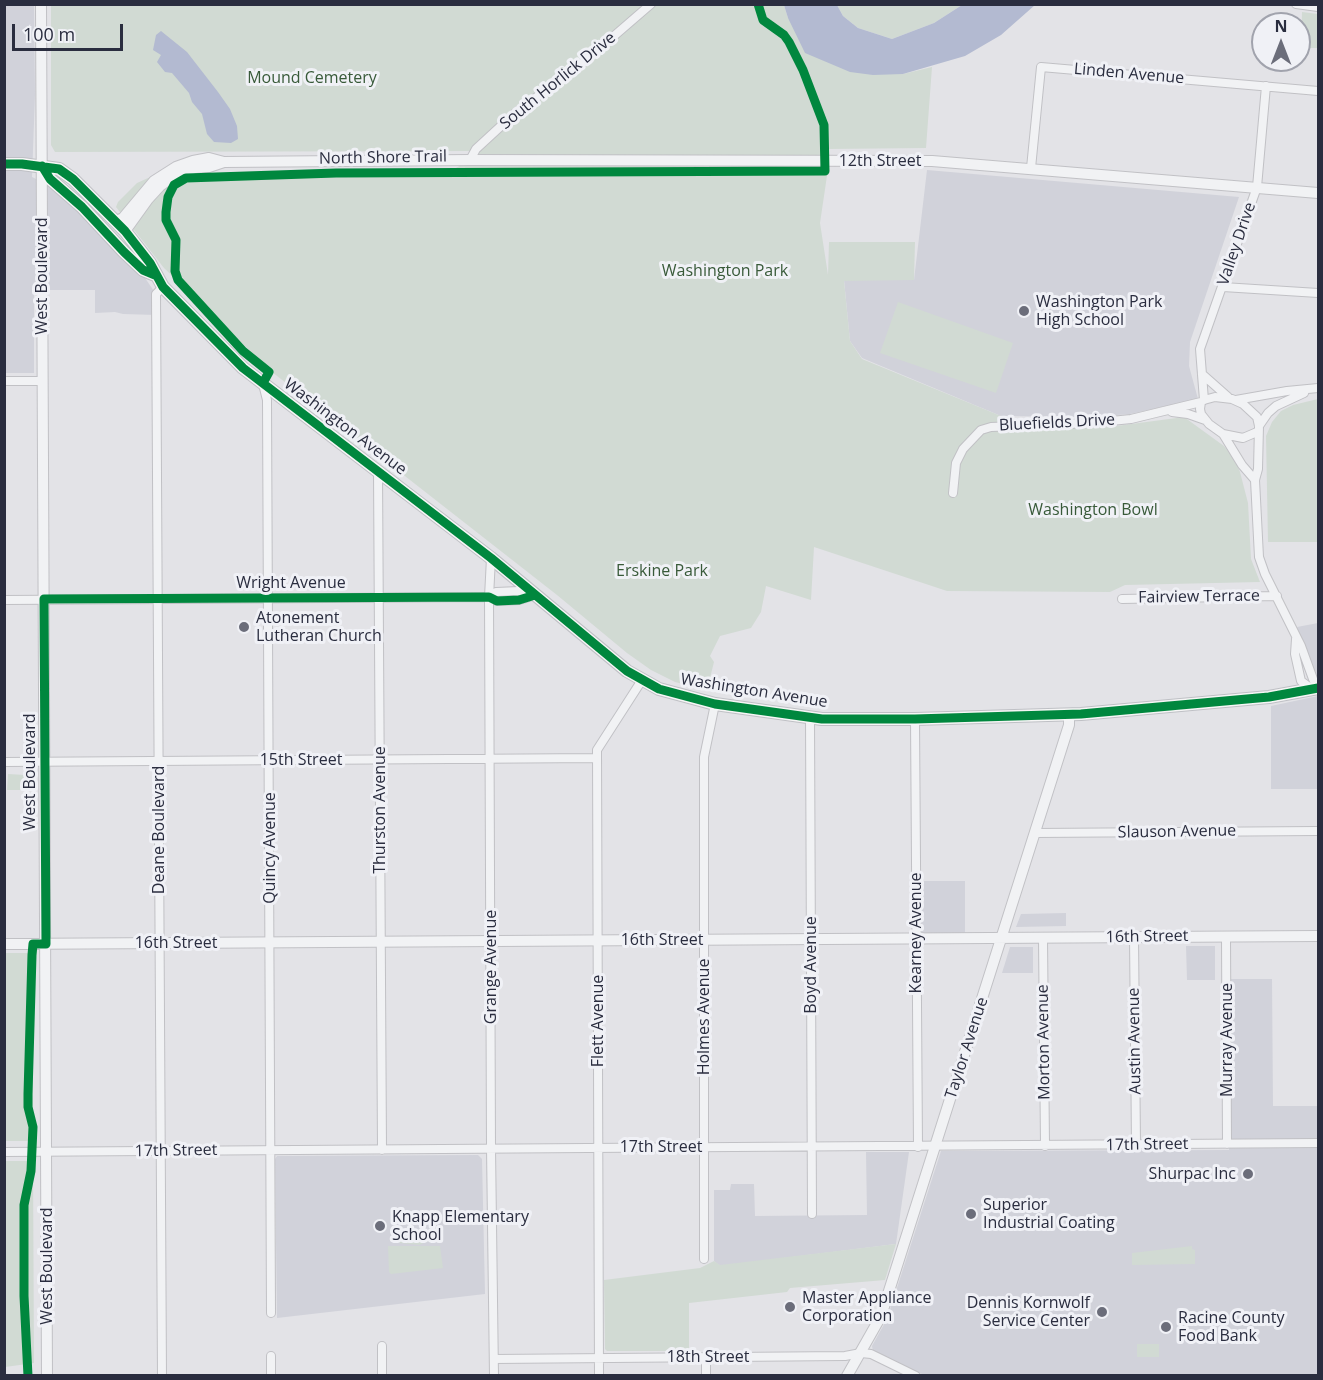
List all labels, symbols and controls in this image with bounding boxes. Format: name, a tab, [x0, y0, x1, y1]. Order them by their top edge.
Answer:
scale bar	[15, 12, 126, 50]
north arrow	[1251, 12, 1311, 72]
text: N	[1274, 15, 1288, 37]
text: 100 m	[23, 22, 75, 46]
street label: South Horlick Drive	[496, 28, 620, 134]
street label: Linden Avenue	[1073, 60, 1185, 88]
park label: Mound Cemetery	[247, 68, 377, 88]
street label: North Shore Trail	[319, 147, 447, 169]
street label: 12th Street	[839, 151, 921, 171]
street label: Valley Drive	[1214, 200, 1260, 288]
street label: West Boulevard	[32, 217, 52, 335]
park label: Washington Park	[662, 261, 788, 281]
place label: Washington Park High School	[1036, 292, 1162, 330]
marker: Washington Park High School	[1017, 304, 1031, 318]
street label: Washington Avenue	[280, 375, 410, 479]
street label: Bluefields Drive	[998, 410, 1116, 436]
park label: Washington Bowl	[1028, 500, 1158, 520]
park label: Erskine Park	[616, 561, 708, 581]
street label: Wright Avenue	[236, 573, 346, 593]
street label: Fairview Terrace	[1138, 586, 1260, 608]
place label: Atonement Lutheran Church	[256, 608, 382, 646]
marker: Atonement Lutheran Church	[237, 620, 251, 634]
street label: Washington Avenue	[679, 670, 829, 712]
street label: West Boulevard	[20, 713, 40, 831]
street label: Thurston Avenue	[370, 746, 390, 874]
street label: 15th Street	[260, 750, 342, 770]
street label: Deane Boulevard	[149, 766, 169, 894]
street label: Quincy Avenue	[260, 792, 280, 904]
street label: Slauson Avenue	[1118, 821, 1236, 843]
street label: Kearney Avenue	[906, 873, 926, 993]
street label: Grange Avenue	[481, 910, 501, 1024]
street label: Boyd Avenue	[801, 916, 821, 1014]
street label: 16th Street	[1106, 927, 1188, 947]
street label: 16th Street	[621, 930, 703, 950]
street label: 16th Street	[135, 933, 217, 953]
street label: Holmes Avenue	[694, 959, 714, 1075]
street label: Flett Avenue	[588, 975, 608, 1067]
street label: Murray Avenue	[1217, 983, 1237, 1097]
street label: Morton Avenue	[1033, 984, 1055, 1100]
street label: Austin Avenue	[1124, 987, 1146, 1095]
street label: Taylor Avenue	[942, 995, 992, 1101]
street label: 17th Street	[1106, 1135, 1188, 1155]
street label: 17th Street	[620, 1137, 702, 1157]
street label: 17th Street	[135, 1141, 217, 1161]
place label: Shurpac Inc	[1149, 1164, 1236, 1184]
marker: Shurpac Inc	[1241, 1167, 1255, 1181]
place label: Superior Industrial Coating	[983, 1195, 1115, 1233]
street label: West Boulevard	[37, 1207, 57, 1325]
place label: Knapp Elementary School	[392, 1207, 529, 1245]
marker: Superior Industrial Coating	[964, 1207, 978, 1221]
marker: Knapp Elementary School	[373, 1219, 387, 1233]
place label: Master Appliance Corporation	[802, 1288, 931, 1326]
place label: Dennis Kornwolf Service Center	[967, 1293, 1090, 1331]
marker: Master Appliance Corporation	[783, 1300, 797, 1314]
marker: Dennis Kornwolf Service Center	[1095, 1305, 1109, 1319]
place label: Racine County Food Bank	[1178, 1308, 1284, 1346]
marker: Racine County Food Bank	[1159, 1320, 1173, 1334]
street label: 18th Street	[667, 1347, 749, 1367]

